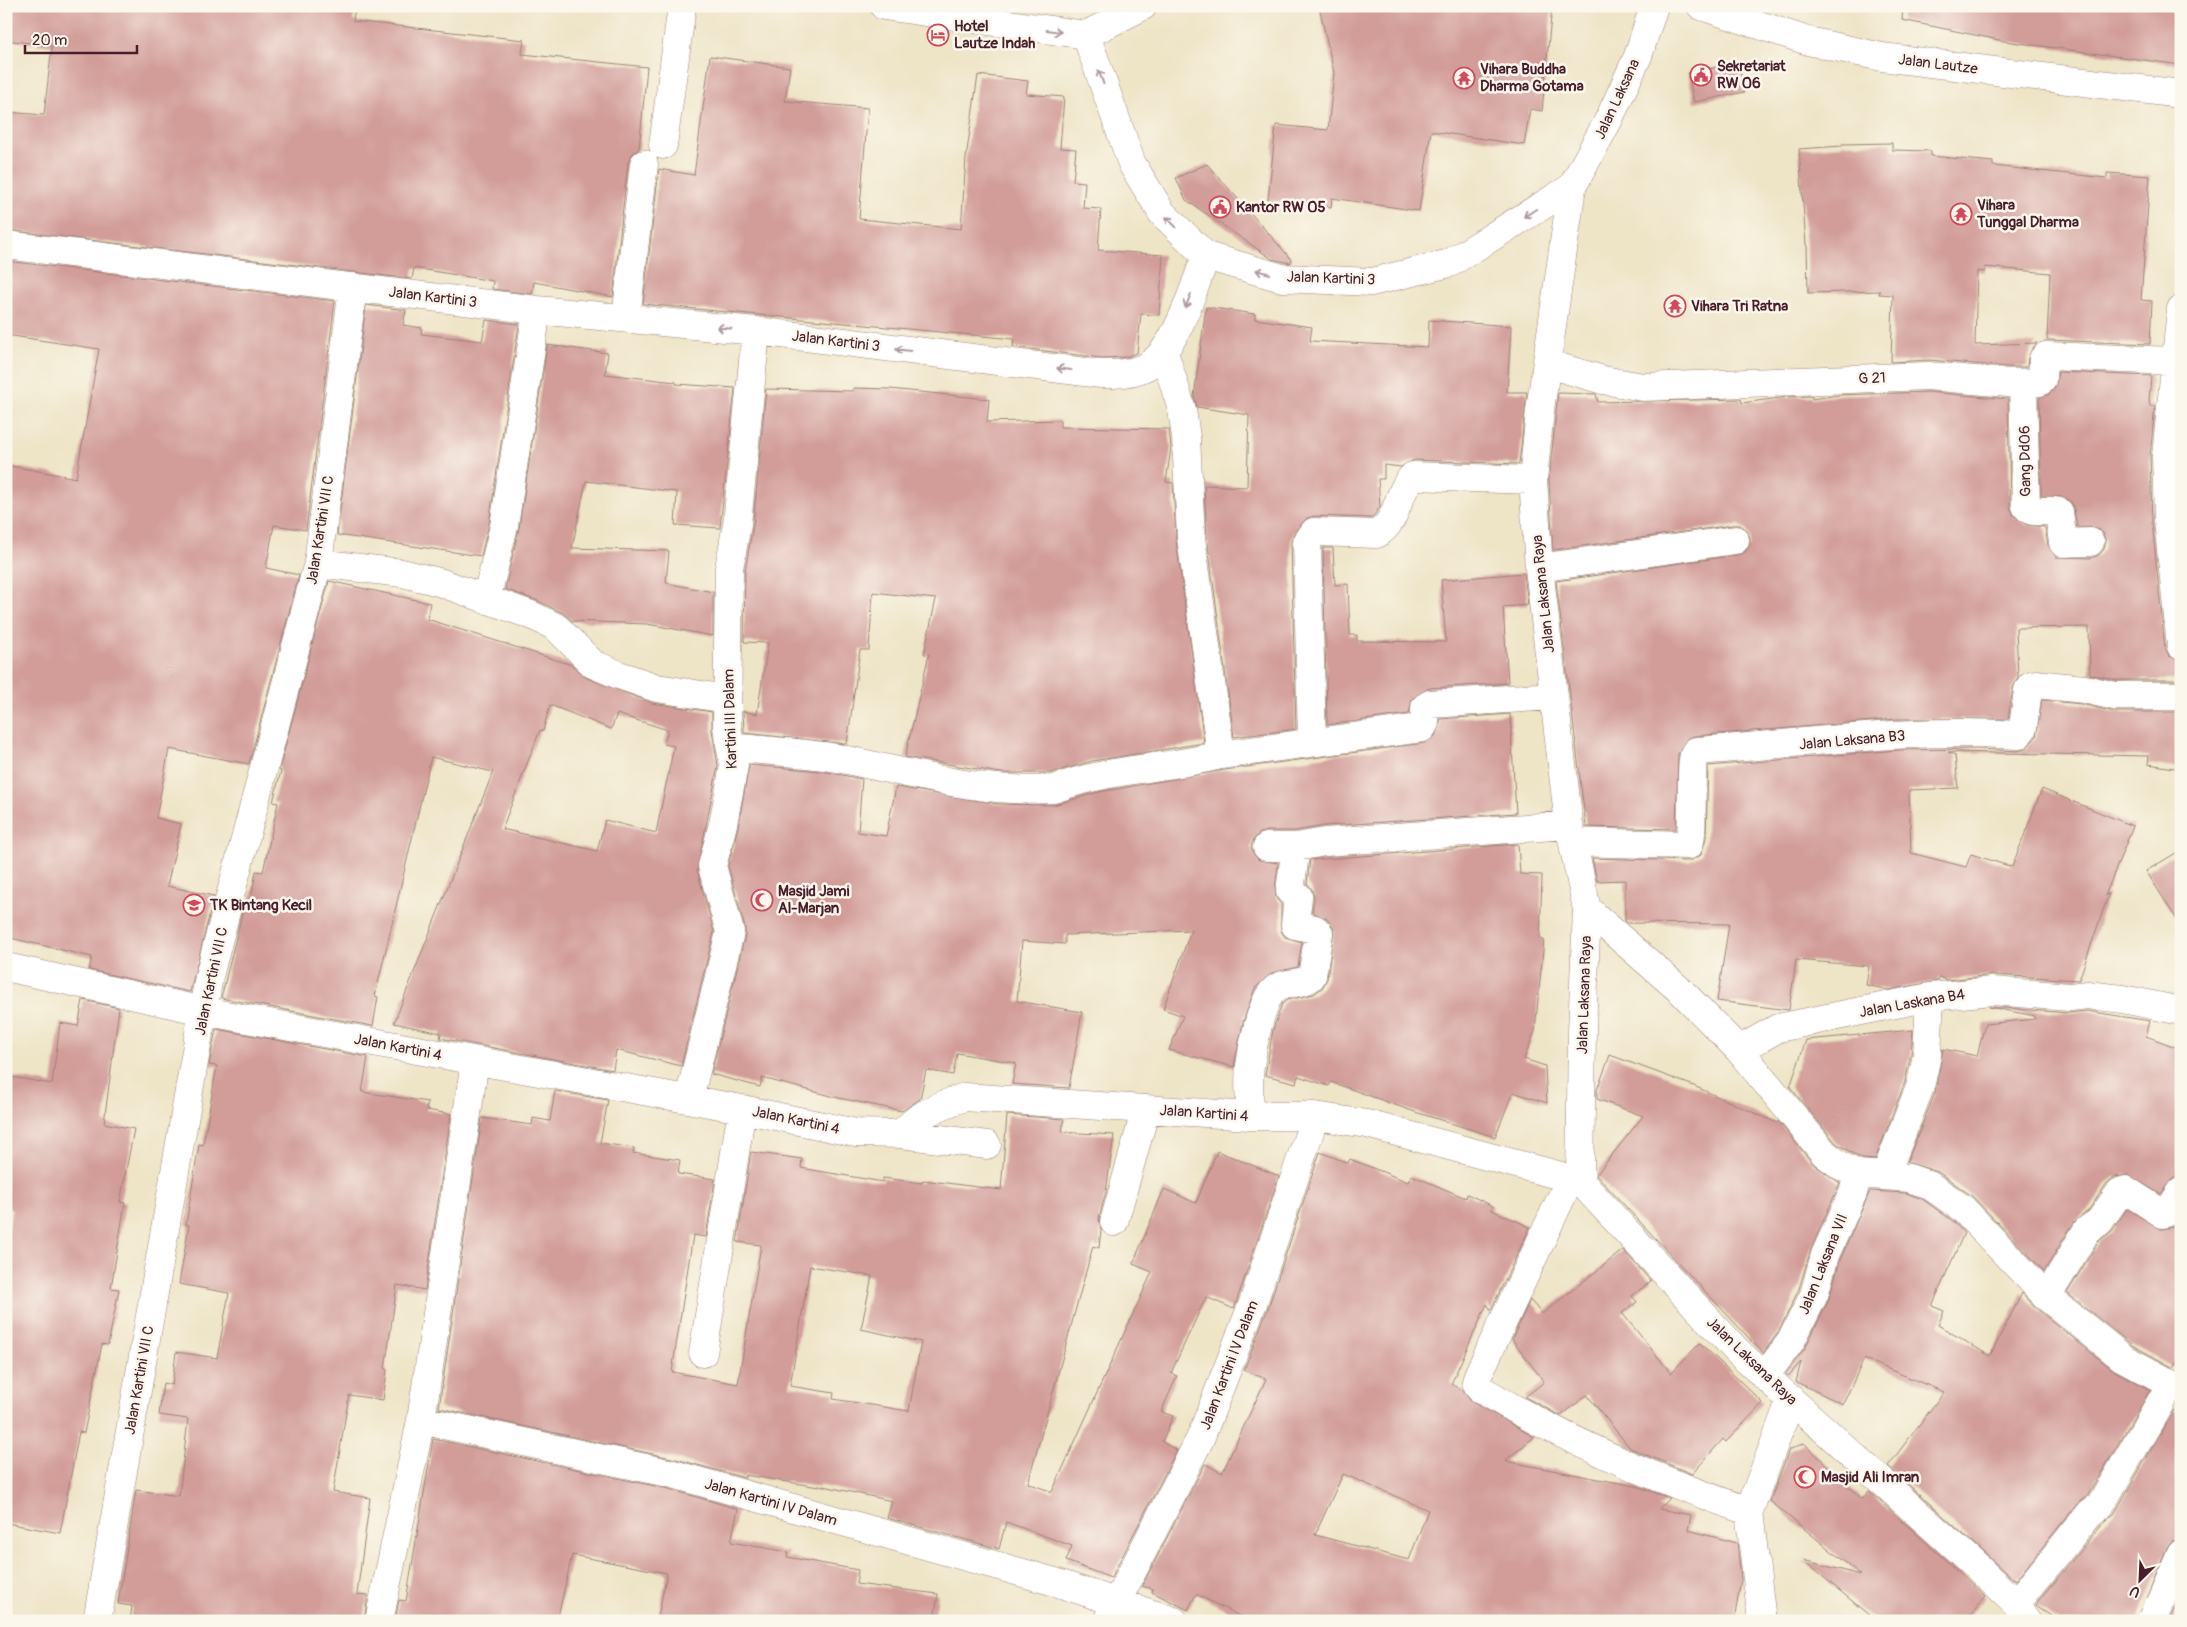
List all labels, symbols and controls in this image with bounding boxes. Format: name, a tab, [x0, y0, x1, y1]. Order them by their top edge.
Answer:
place label: Hotel Lautze Indah	[954, 17, 1035, 53]
scale bar	[25, 22, 138, 54]
hotel icon: Hotel Lautze Indah	[926, 23, 950, 47]
one-way arrow	[1046, 26, 1062, 36]
text: 20 m	[32, 31, 67, 50]
street label: Jalan Lautze	[1897, 50, 1979, 79]
street label: Jalan Laksana	[1591, 56, 1644, 142]
place label: Sekretariat RW 06	[1717, 57, 1786, 93]
place label: Vihara Buddha Dharma Gotama	[1480, 60, 1584, 96]
public building icon: Sekretariat RW 06	[1689, 63, 1713, 87]
temple icon: Vihara Buddha Dharma Gotama	[1452, 66, 1476, 90]
one-way arrow	[1096, 69, 1105, 85]
public building icon: Kantor RW 05	[1208, 195, 1232, 219]
place label: Vihara Tunggal Dharma	[1976, 196, 2079, 232]
place label: Kantor RW 05	[1236, 198, 1326, 217]
temple icon: Vihara Tunggal Dharma	[1949, 202, 1973, 226]
one-way arrow	[1524, 208, 1538, 218]
one-way arrow	[1165, 215, 1177, 228]
one-way arrow	[1255, 267, 1271, 277]
street label: Jalan Kartini 3	[1286, 267, 1376, 290]
street label: Jalan Kartini 3	[388, 283, 478, 312]
one-way arrow	[1182, 293, 1192, 308]
temple icon: Vihara Tri Ratna	[1663, 294, 1687, 318]
place label: Vihara Tri Ratna	[1691, 297, 1788, 316]
one-way arrow	[717, 323, 733, 333]
street label: Jalan Kartini 3	[791, 327, 881, 356]
one-way arrow	[895, 345, 911, 355]
one-way arrow	[1057, 364, 1073, 374]
street label: G 21	[1858, 369, 1886, 388]
street label: Gang Dd06	[2015, 425, 2036, 497]
street label: Jalan Kartini VII C	[302, 474, 339, 586]
street label: Jalan Laksana Raya	[1528, 534, 1559, 654]
street label: Kartini III Dalam	[719, 668, 742, 770]
street label: Jalan Laksana B3	[1798, 726, 1906, 755]
place label: Masjid Jami Al-Marjan	[778, 882, 850, 918]
mosque icon: Masjid Jami Al-Marjan	[750, 888, 774, 912]
school or university icon: TK Bintang Kecil	[182, 893, 206, 917]
place label: TK Bintang Kecil	[209, 896, 312, 915]
street label: Jalan Kartini VII C	[191, 925, 232, 1037]
street label: Jalan Laksana Raya	[1573, 935, 1596, 1055]
street label: Jalan Laskana B4	[1858, 985, 1967, 1022]
street label: Jalan Kartini 4	[352, 1030, 444, 1065]
street label: Jalan Kartini 4	[1159, 1101, 1249, 1126]
street label: Jalan Kartini 4	[750, 1102, 842, 1139]
street label: Jalan Laksana VII	[1795, 1211, 1852, 1317]
street label: Jalan Kartini IV Dalam	[1196, 1298, 1263, 1433]
street label: Jalan Laksana Raya	[1702, 1313, 1801, 1409]
street label: Jalan Kartini VII C	[121, 1324, 158, 1436]
mosque icon: Masjid Ali Imran	[1793, 1465, 1817, 1489]
place label: Masjid Ali Imran	[1821, 1468, 1920, 1487]
street label: Jalan Kartini IV Dalam	[702, 1474, 839, 1531]
north arrow	[2114, 1554, 2164, 1604]
text: U	[2127, 1582, 2143, 1601]

